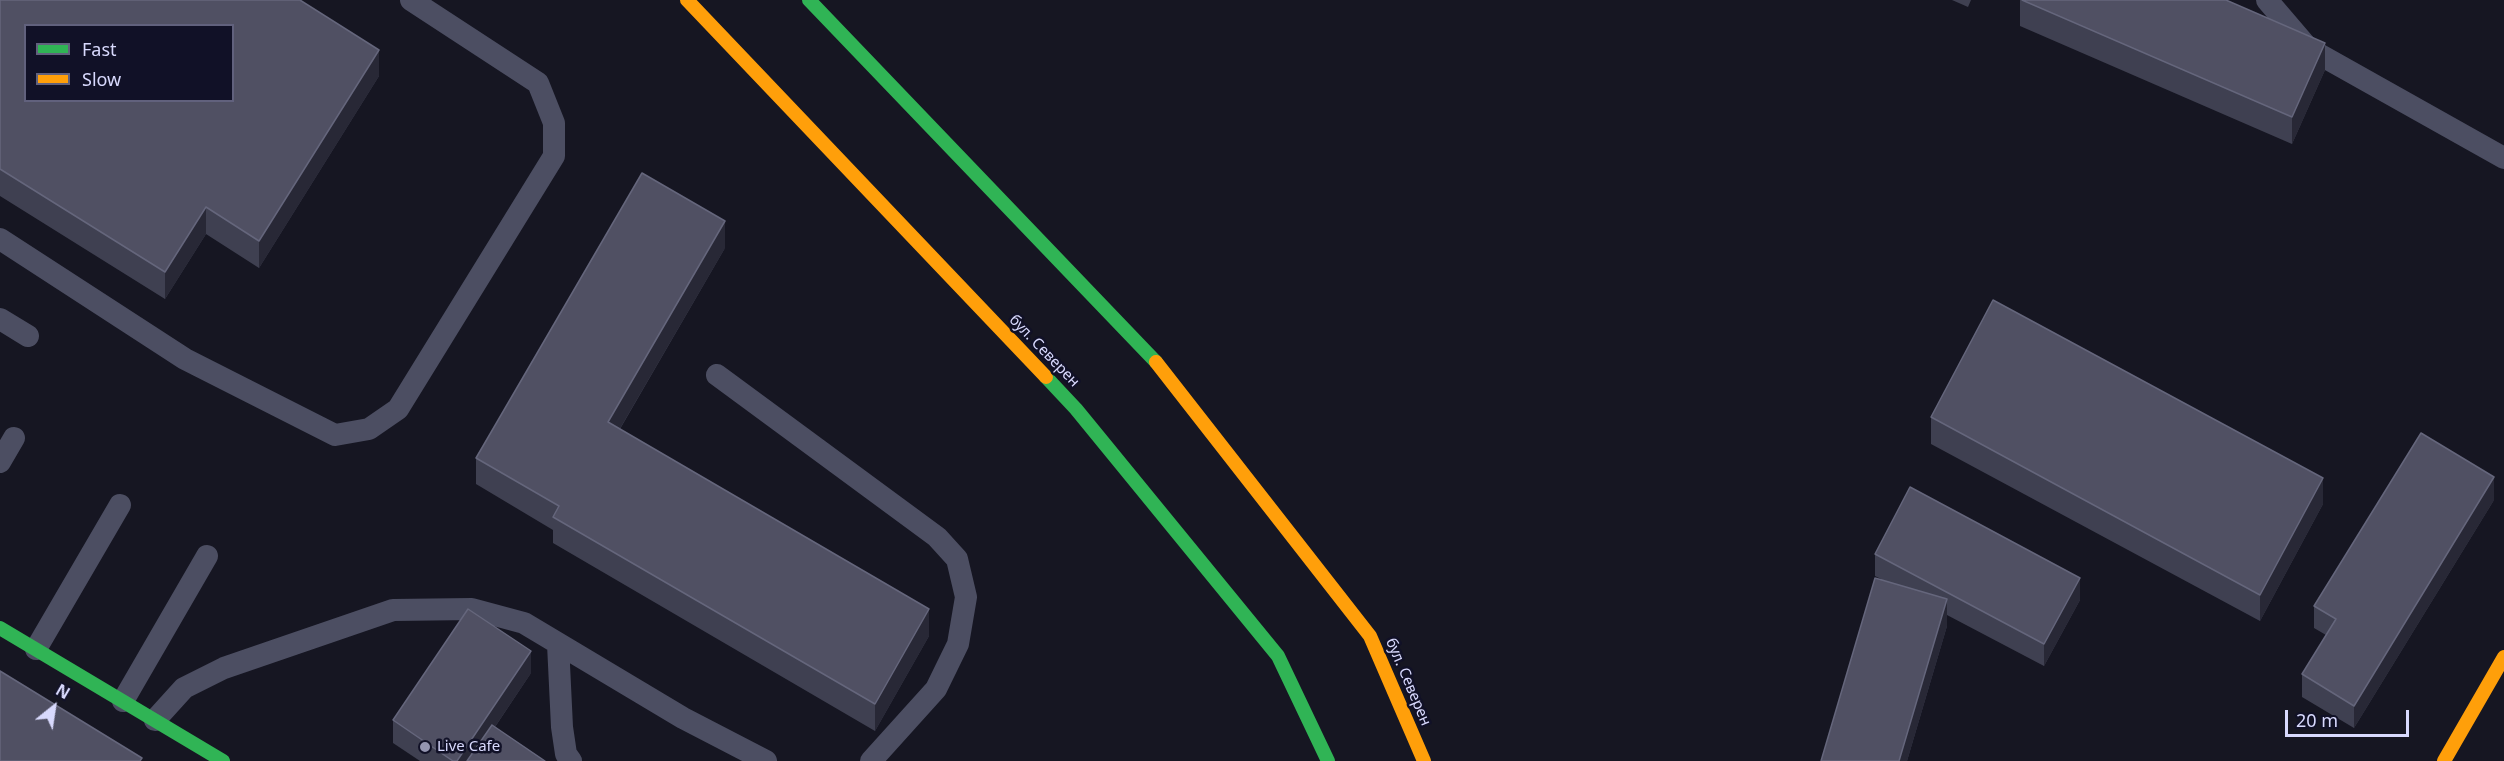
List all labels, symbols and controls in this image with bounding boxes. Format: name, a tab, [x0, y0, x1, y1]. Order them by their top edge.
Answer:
legend	[24, 24, 234, 102]
text: Fast	[82, 37, 117, 61]
text: Slow	[82, 67, 121, 91]
street label: бул. Северен	[1005, 311, 1083, 391]
street label: бул. Северен	[1381, 636, 1435, 728]
north arrow	[24, 677, 84, 737]
text: N	[52, 679, 74, 704]
scale bar	[2288, 698, 2412, 736]
text: 20 m	[2296, 708, 2338, 732]
place label: Live Cafe	[437, 738, 500, 756]
marker: Live Cafe	[418, 740, 432, 754]

